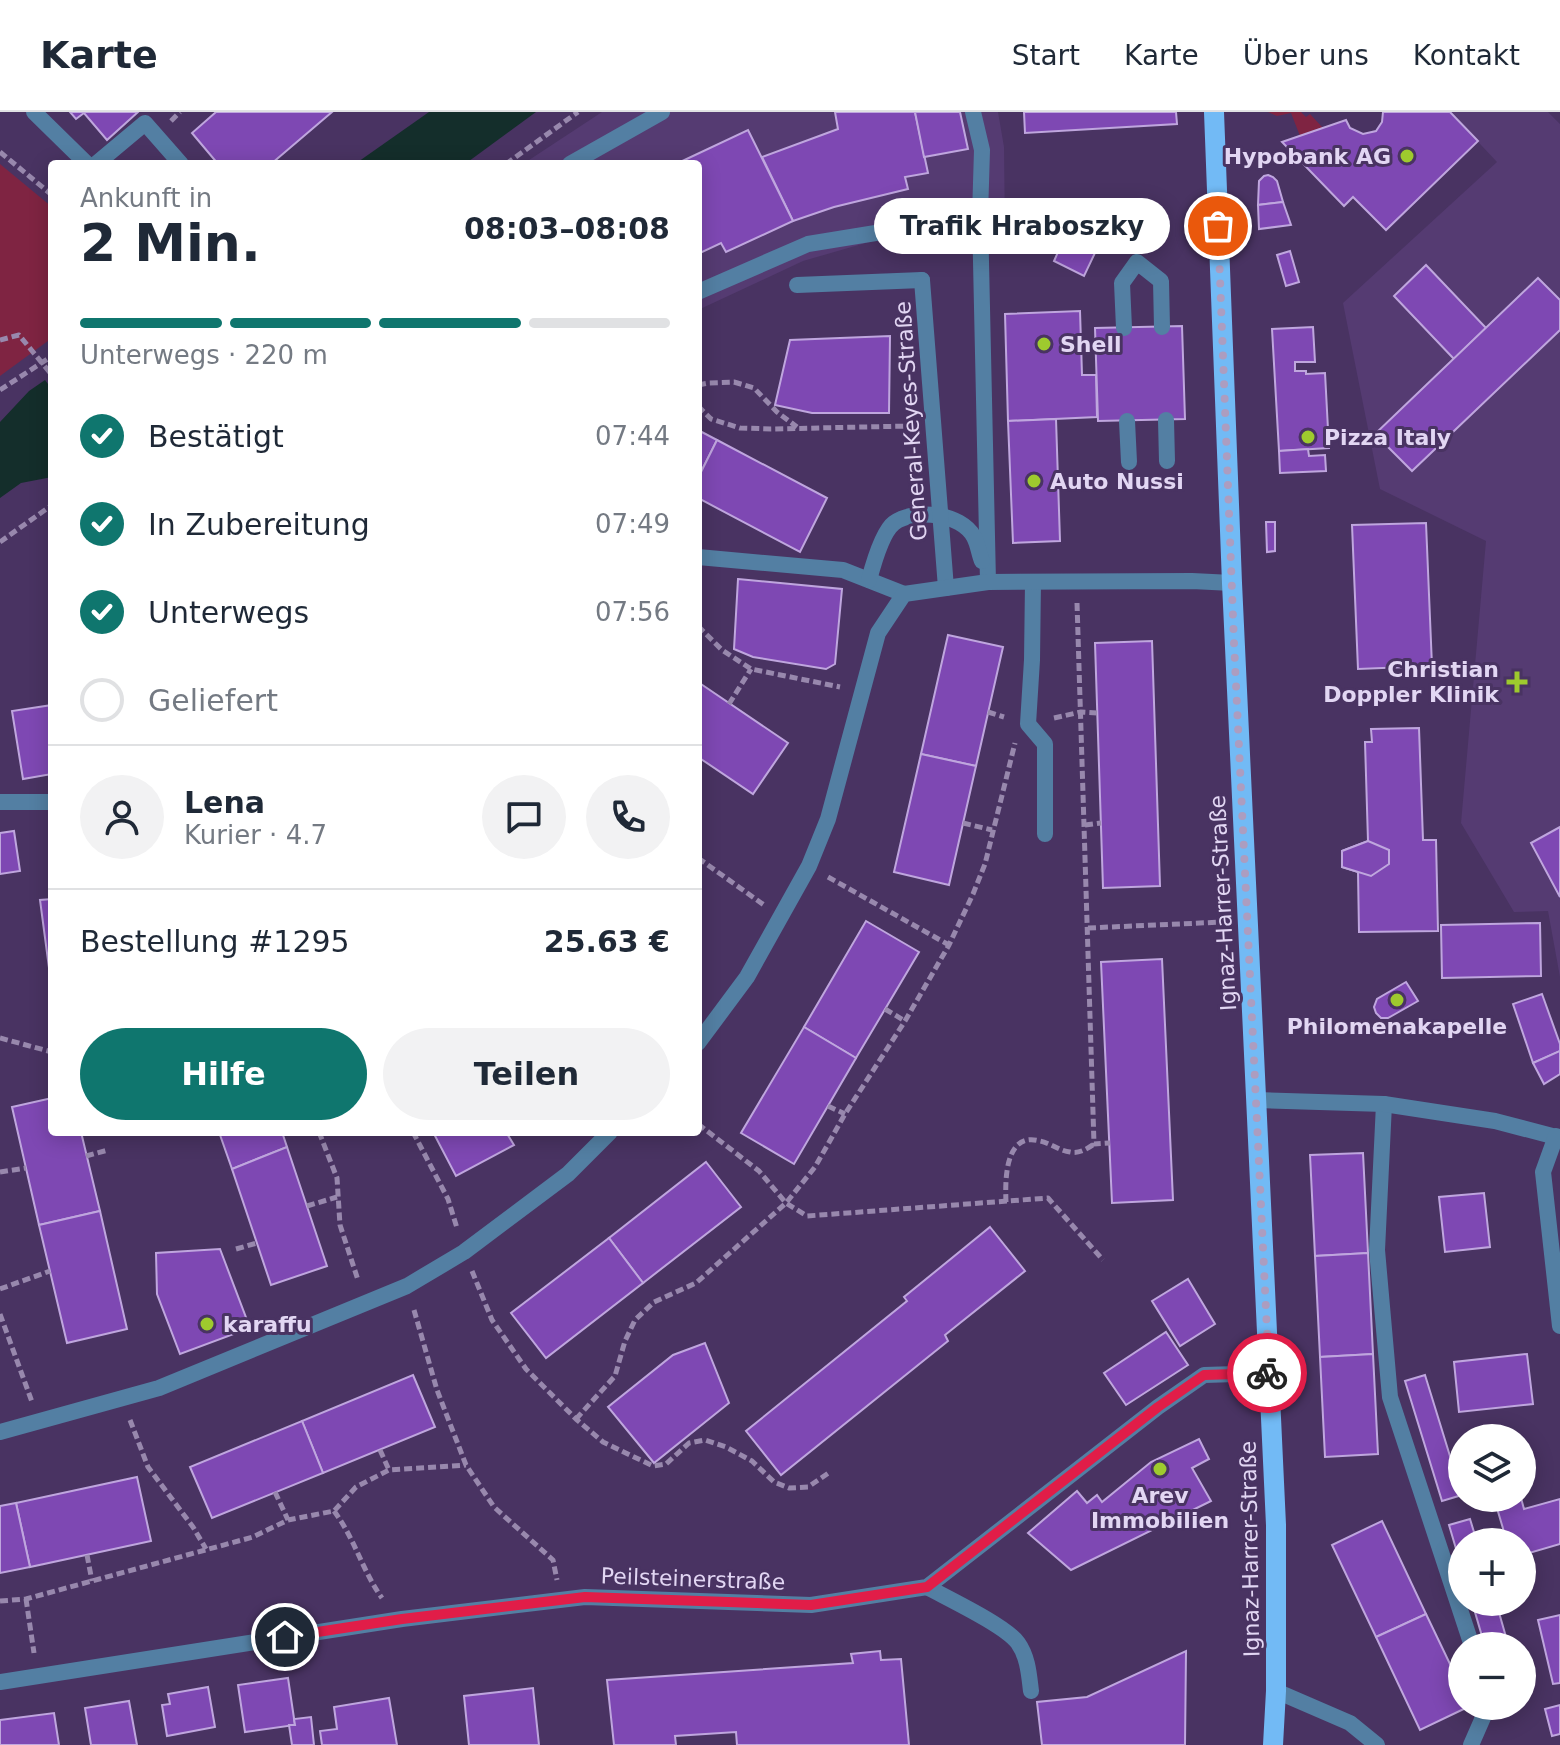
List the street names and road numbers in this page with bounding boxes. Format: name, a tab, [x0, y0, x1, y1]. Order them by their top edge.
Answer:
street label: General-Keyes-Straße	[890, 300, 932, 542]
street label: Ignaz-Harrer-Straße	[1205, 794, 1241, 1012]
street label: Ignaz-Harrer-Straße	[1236, 1441, 1264, 1657]
street label: Peilsteinerstraße	[600, 1563, 786, 1595]

